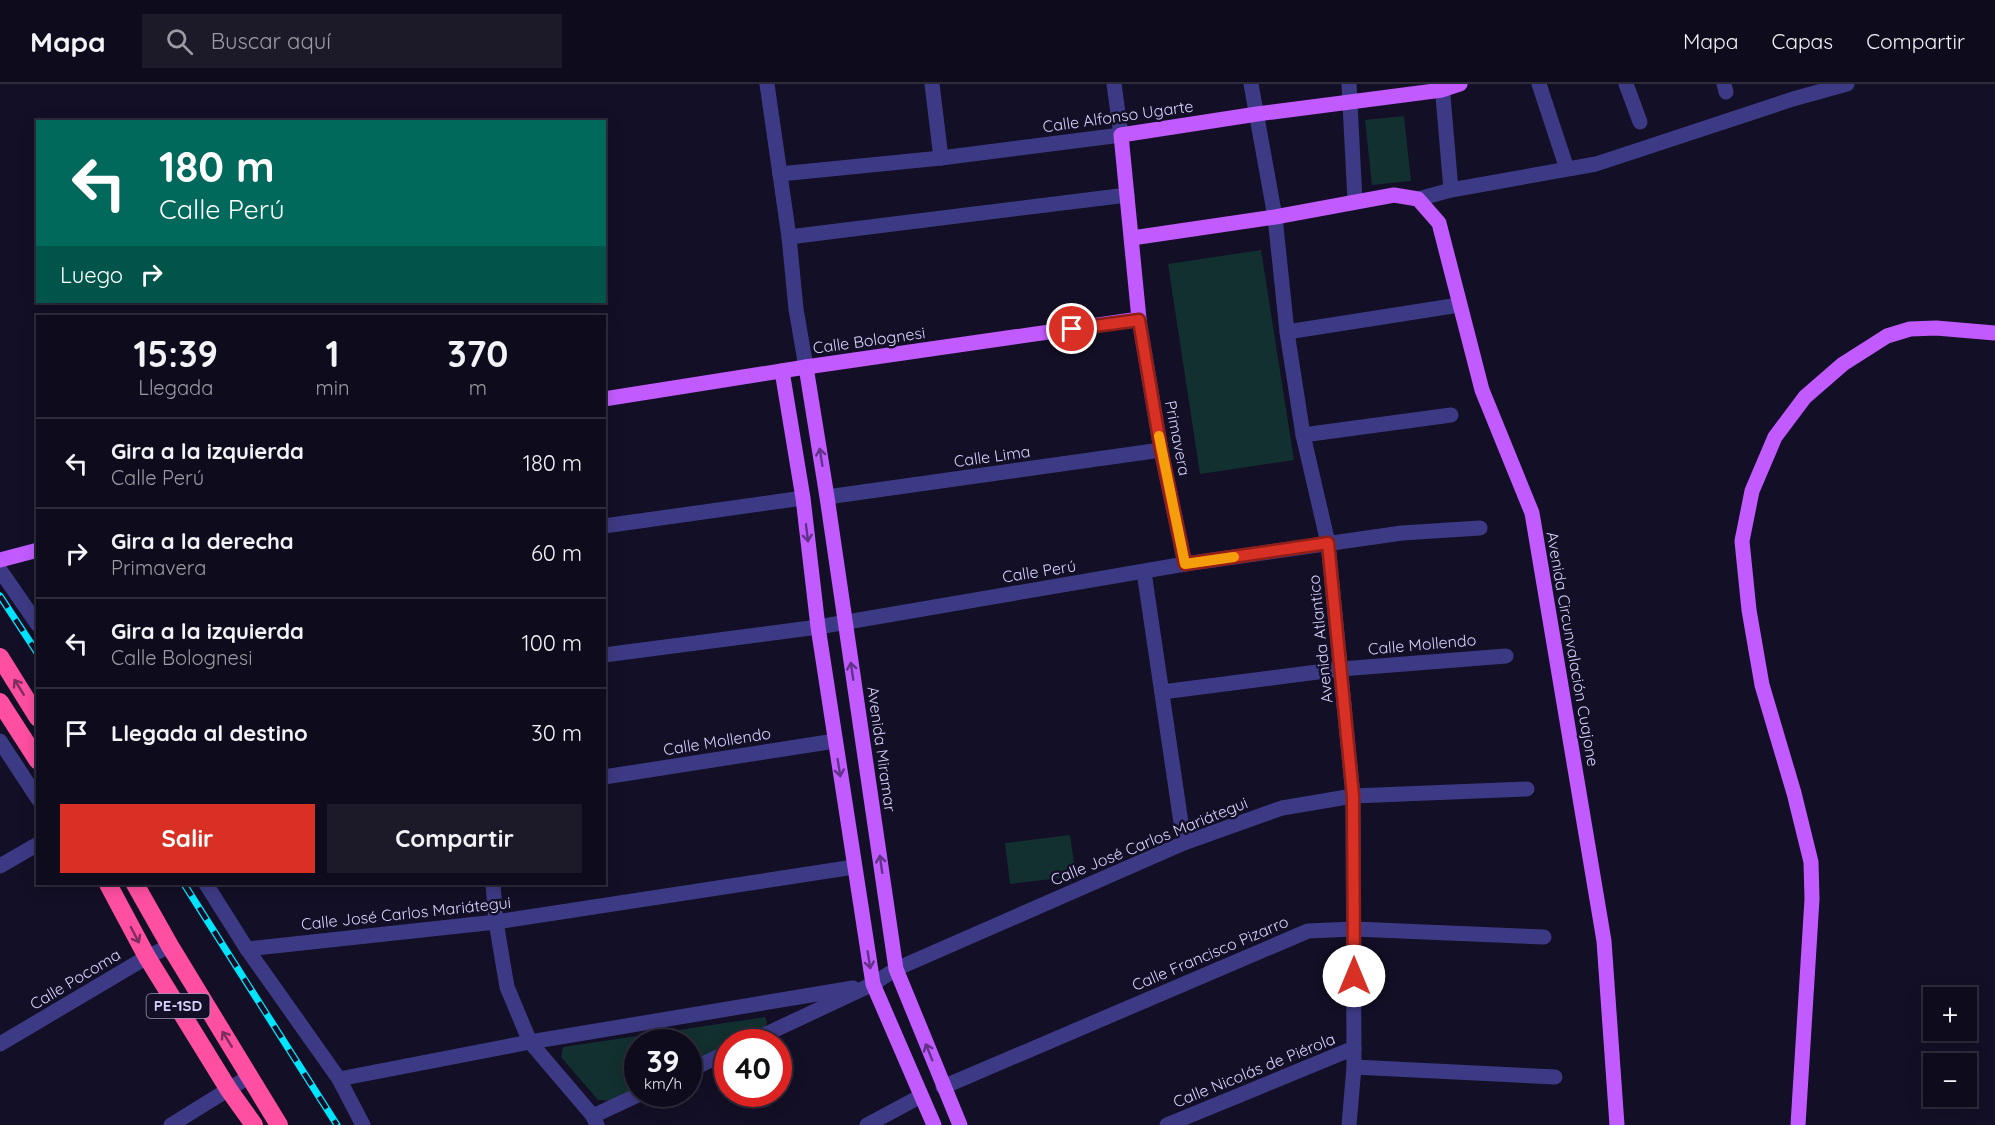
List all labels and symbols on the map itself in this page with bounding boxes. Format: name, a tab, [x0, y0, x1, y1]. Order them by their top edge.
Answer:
street label: Calle Alfonso Ugarte	[1041, 96, 1195, 136]
pin	[1046, 303, 1097, 354]
street label: Calle Bolognesi	[812, 322, 926, 358]
street label: Primavera	[1161, 399, 1195, 477]
street label: Calle Lima	[952, 441, 1032, 471]
one-way arrow	[815, 448, 826, 468]
one-way arrow	[801, 523, 812, 542]
street label: Avenida Circunvalación Cuajone	[1542, 530, 1604, 768]
street label: Calle Perú	[1001, 555, 1077, 587]
street label: Avenida Atlantico	[1303, 574, 1337, 704]
street label: Calle Mollendo	[1367, 629, 1477, 659]
one-way arrow	[847, 662, 858, 682]
one-way arrow	[12, 679, 24, 696]
street label: Avenida Miramar	[863, 685, 901, 813]
street label: Calle Mollendo	[662, 723, 772, 759]
one-way arrow	[834, 757, 845, 777]
street label: Calle José Carlos Mariátegui	[1048, 792, 1250, 890]
one-way arrow	[875, 855, 886, 874]
street label: Calle José Carlos Mariátegui	[300, 892, 512, 934]
street label: Calle Francisco Pizarro	[1129, 911, 1291, 995]
one-way arrow	[130, 926, 142, 944]
street label: Calle Pocoma	[26, 944, 124, 1014]
position arrow	[1322, 944, 1386, 1008]
one-way arrow	[864, 950, 875, 970]
road number: PE-1SD	[146, 994, 210, 1018]
street label: Calle Nicolás de Piérola	[1170, 1028, 1338, 1112]
speed limit sign: 40	[714, 1029, 792, 1107]
one-way arrow	[221, 1031, 233, 1048]
one-way arrow	[923, 1043, 934, 1061]

